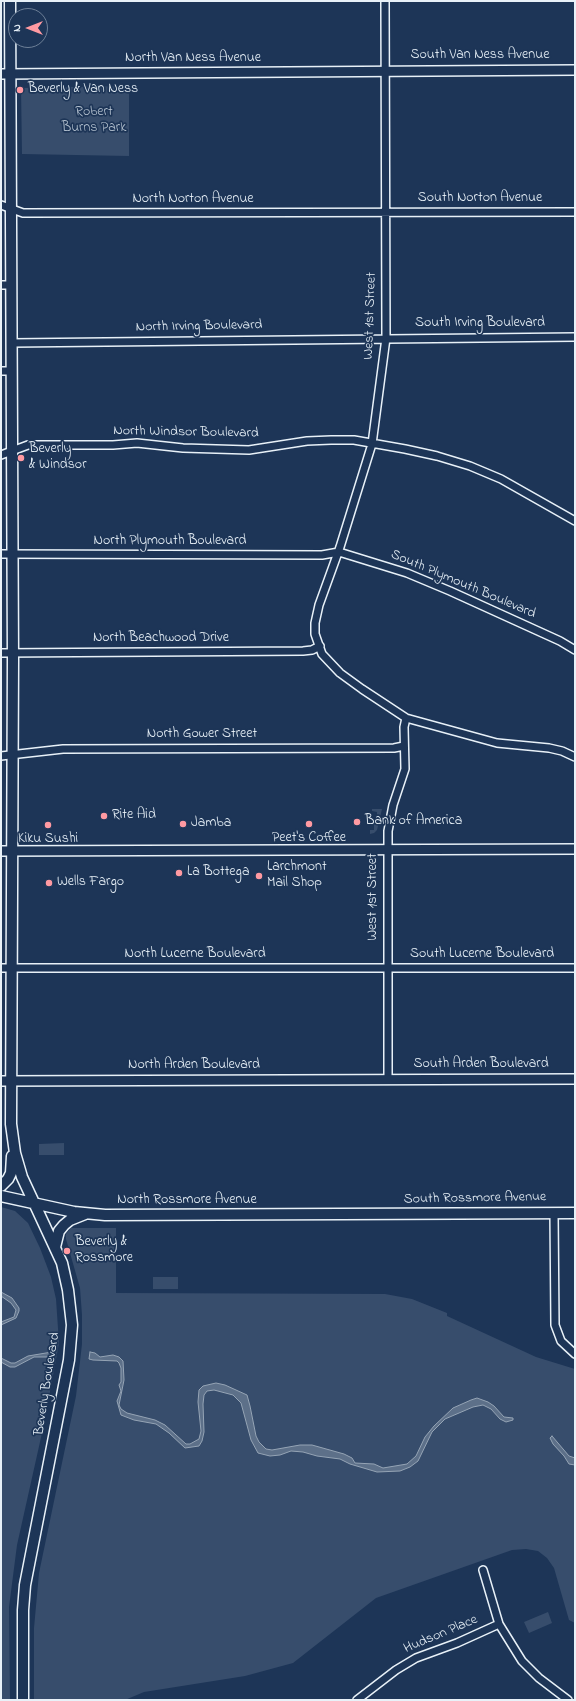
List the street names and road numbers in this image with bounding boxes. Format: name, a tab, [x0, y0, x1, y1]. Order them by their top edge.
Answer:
street label: South Van Ness Avenue	[411, 48, 549, 64]
street label: North Van Ness Avenue	[125, 51, 261, 67]
street label: South Norton Avenue	[418, 191, 542, 207]
street label: North Norton Avenue	[132, 192, 254, 208]
street label: West 1st Street	[361, 272, 381, 360]
street label: South Irving Boulevard	[415, 316, 545, 332]
street label: North Irving Boulevard	[136, 317, 262, 337]
street label: North Windsor Boulevard	[113, 423, 259, 443]
street label: North Plymouth Boulevard	[94, 534, 246, 550]
street label: South Plymouth Boulevard	[388, 547, 538, 623]
street label: North Beachwood Drive	[93, 631, 229, 647]
street label: North Gower Street	[147, 727, 257, 743]
street label: West 1st Street	[366, 853, 382, 941]
street label: North Lucerne Boulevard	[124, 947, 266, 963]
street label: South Lucerne Boulevard	[410, 947, 554, 963]
street label: South Arden Boulevard	[413, 1057, 549, 1073]
street label: North Arden Boulevard	[128, 1058, 260, 1074]
street label: South Rossmore Avenue	[404, 1189, 546, 1209]
street label: North Rossmore Avenue	[117, 1193, 257, 1209]
street label: Beverly Boulevard	[32, 1331, 64, 1437]
street label: Hudson Place	[402, 1612, 480, 1658]

